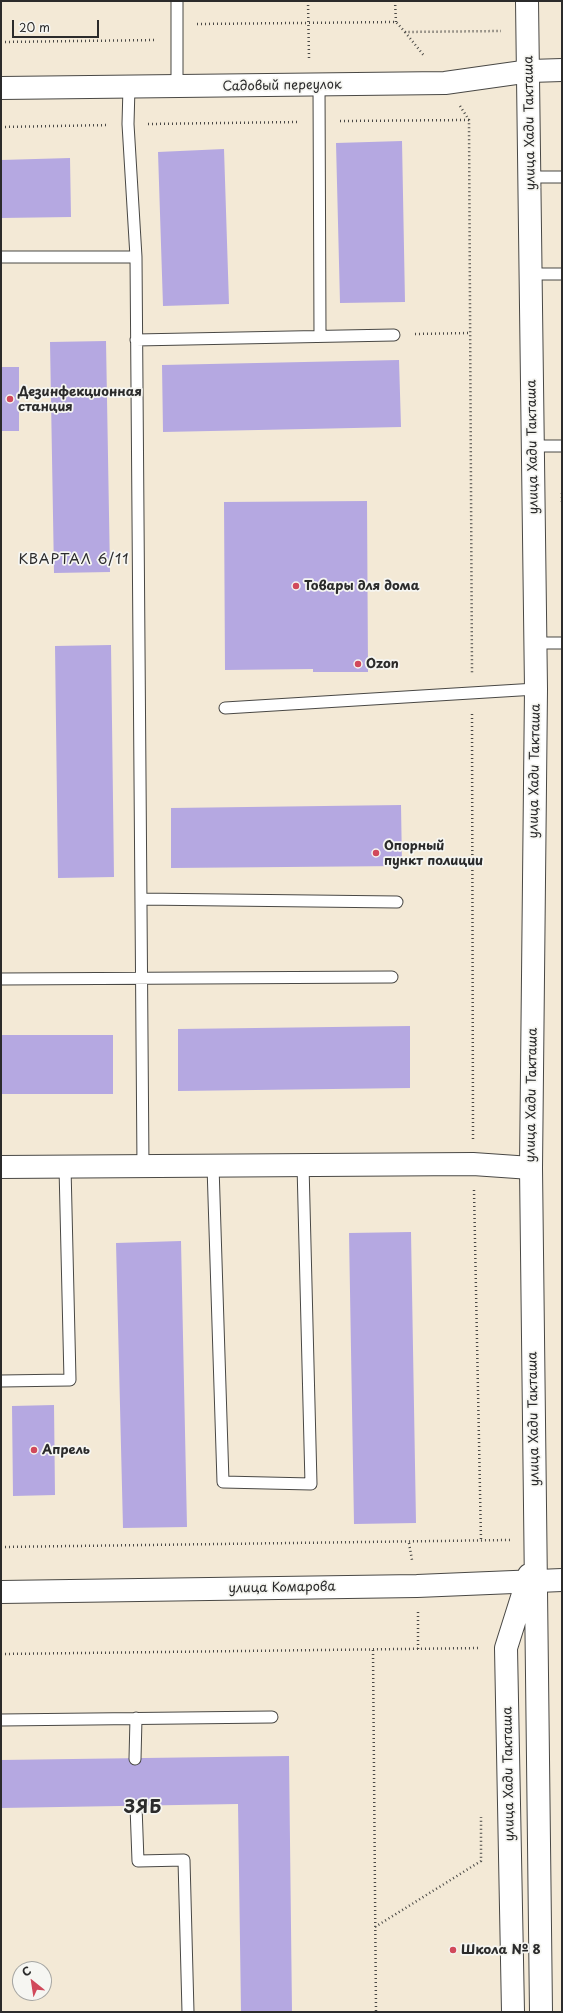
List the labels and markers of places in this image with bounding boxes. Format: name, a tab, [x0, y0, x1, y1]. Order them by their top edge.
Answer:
place label: Дезинфекционная станция	[18, 384, 142, 415]
marker: Дезинфекционная станция	[5, 394, 15, 404]
place label: Товары для дома	[304, 578, 420, 594]
marker: Товары для дома	[291, 581, 301, 591]
place label: Ozon	[366, 656, 399, 672]
marker: Ozon	[353, 659, 363, 669]
place label: Опорный пункт полиции	[384, 838, 483, 869]
marker: Опорный пункт полиции	[371, 848, 381, 858]
place label: Апрель	[42, 1442, 90, 1458]
marker: Апрель	[29, 1445, 39, 1455]
place label: Школа № 8	[461, 1942, 541, 1958]
marker: Школа № 8	[448, 1945, 458, 1955]

